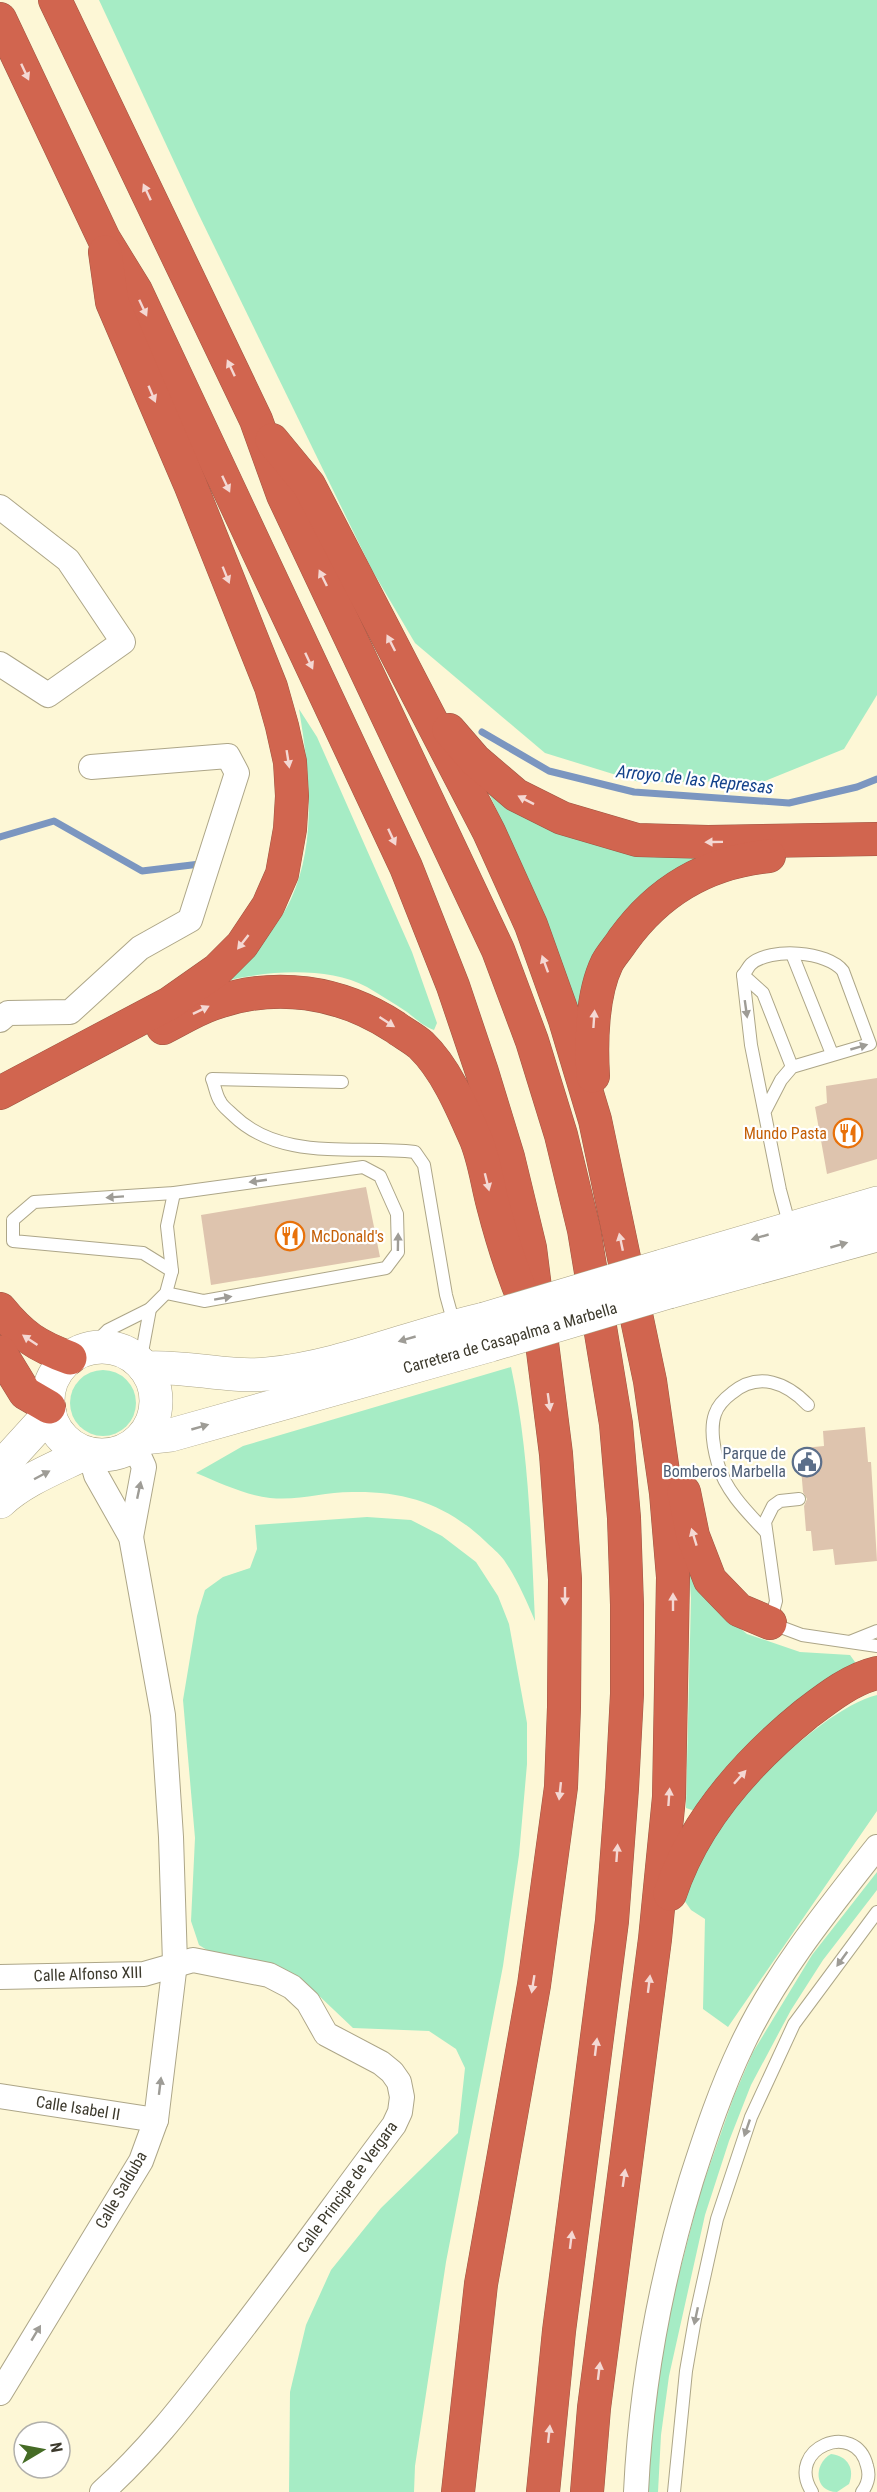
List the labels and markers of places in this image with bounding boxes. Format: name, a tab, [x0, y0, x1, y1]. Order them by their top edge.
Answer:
restaurant icon: Mundo Pasta	[832, 1117, 864, 1149]
place label: Mundo Pasta	[744, 1124, 827, 1143]
restaurant icon: McDonald's	[274, 1220, 306, 1252]
place label: McDonald's	[311, 1227, 384, 1246]
place label: Parque de Bomberos Marbella	[663, 1444, 786, 1481]
public building icon: Parque de Bomberos Marbella	[791, 1446, 823, 1478]

